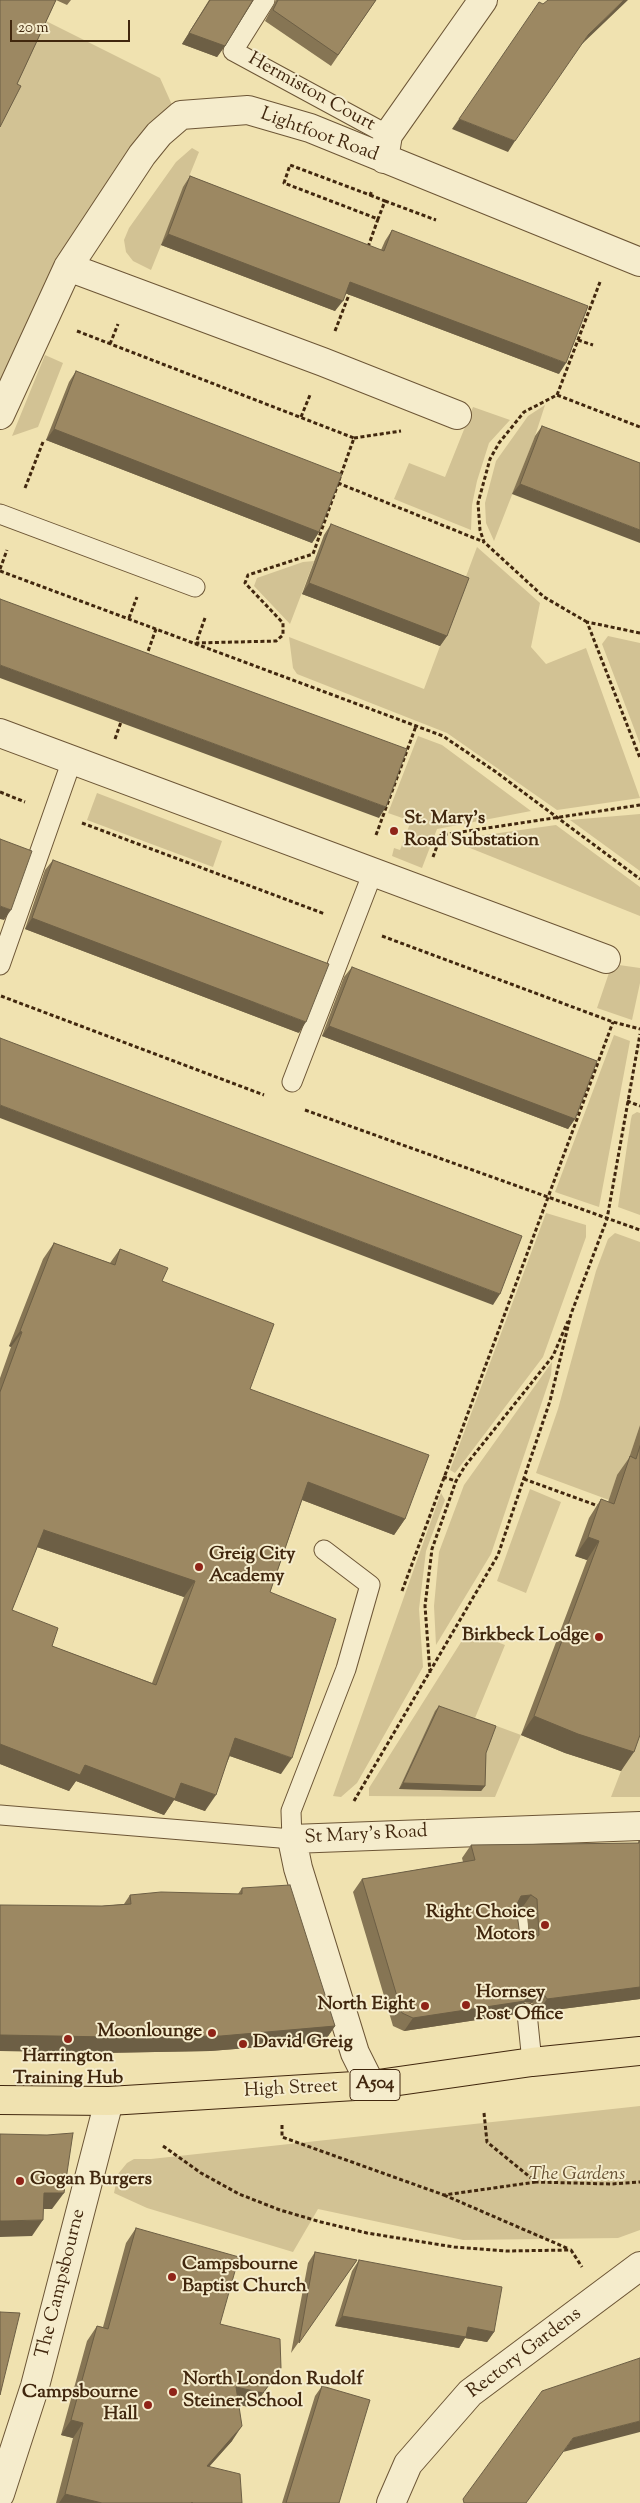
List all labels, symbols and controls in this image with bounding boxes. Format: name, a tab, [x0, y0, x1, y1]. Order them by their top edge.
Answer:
scale bar	[12, 10, 132, 42]
text: 20 m	[18, 18, 49, 39]
street label: Hermiston Court	[244, 49, 378, 137]
street label: Lightfoot Road	[257, 104, 381, 168]
place label: St. Mary's Road Substation	[404, 809, 539, 853]
marker: St. Mary's Road Substation	[388, 825, 400, 837]
place label: Greig City Academy	[209, 1545, 295, 1589]
marker: Greig City Academy	[193, 1561, 205, 1573]
place label: Birkbeck Lodge	[462, 1626, 589, 1648]
marker: Birkbeck Lodge	[593, 1631, 605, 1643]
street label: St Mary's Road	[304, 1821, 428, 1851]
place label: Right Choice Motors	[426, 1903, 535, 1947]
marker: Right Choice Motors	[539, 1919, 551, 1931]
place label: Hornsey Post Office	[476, 1983, 563, 2027]
place label: North Eight	[317, 1995, 415, 2017]
marker: Hornsey Post Office	[460, 1999, 472, 2011]
marker: North Eight	[419, 2000, 431, 2012]
place label: Moonlounge	[97, 2022, 202, 2044]
marker: Moonlounge	[206, 2027, 218, 2039]
marker: Harrington Training Hub	[62, 2033, 74, 2045]
place label: David Greig	[253, 2033, 353, 2055]
marker: David Greig	[237, 2038, 249, 2050]
place label: Harrington Training Hub	[13, 2047, 123, 2091]
road number: A504	[350, 2070, 400, 2100]
street label: High Street	[244, 2076, 338, 2104]
park label: The Gardens	[529, 2165, 625, 2187]
place label: Gogan Burgers	[30, 2170, 152, 2192]
marker: Gogan Burgers	[14, 2175, 26, 2187]
street label: The Campsbourne	[32, 2207, 92, 2361]
place label: Campsbourne Baptist Church	[182, 2255, 307, 2299]
marker: Campsbourne Baptist Church	[166, 2271, 178, 2283]
street label: Rectory Gardens	[463, 2304, 587, 2404]
place label: North London Rudolf Steiner School	[183, 2370, 363, 2414]
place label: Campsbourne Hall	[22, 2383, 138, 2427]
marker: North London Rudolf Steiner School	[167, 2386, 179, 2398]
marker: Campsbourne Hall	[142, 2399, 154, 2411]

